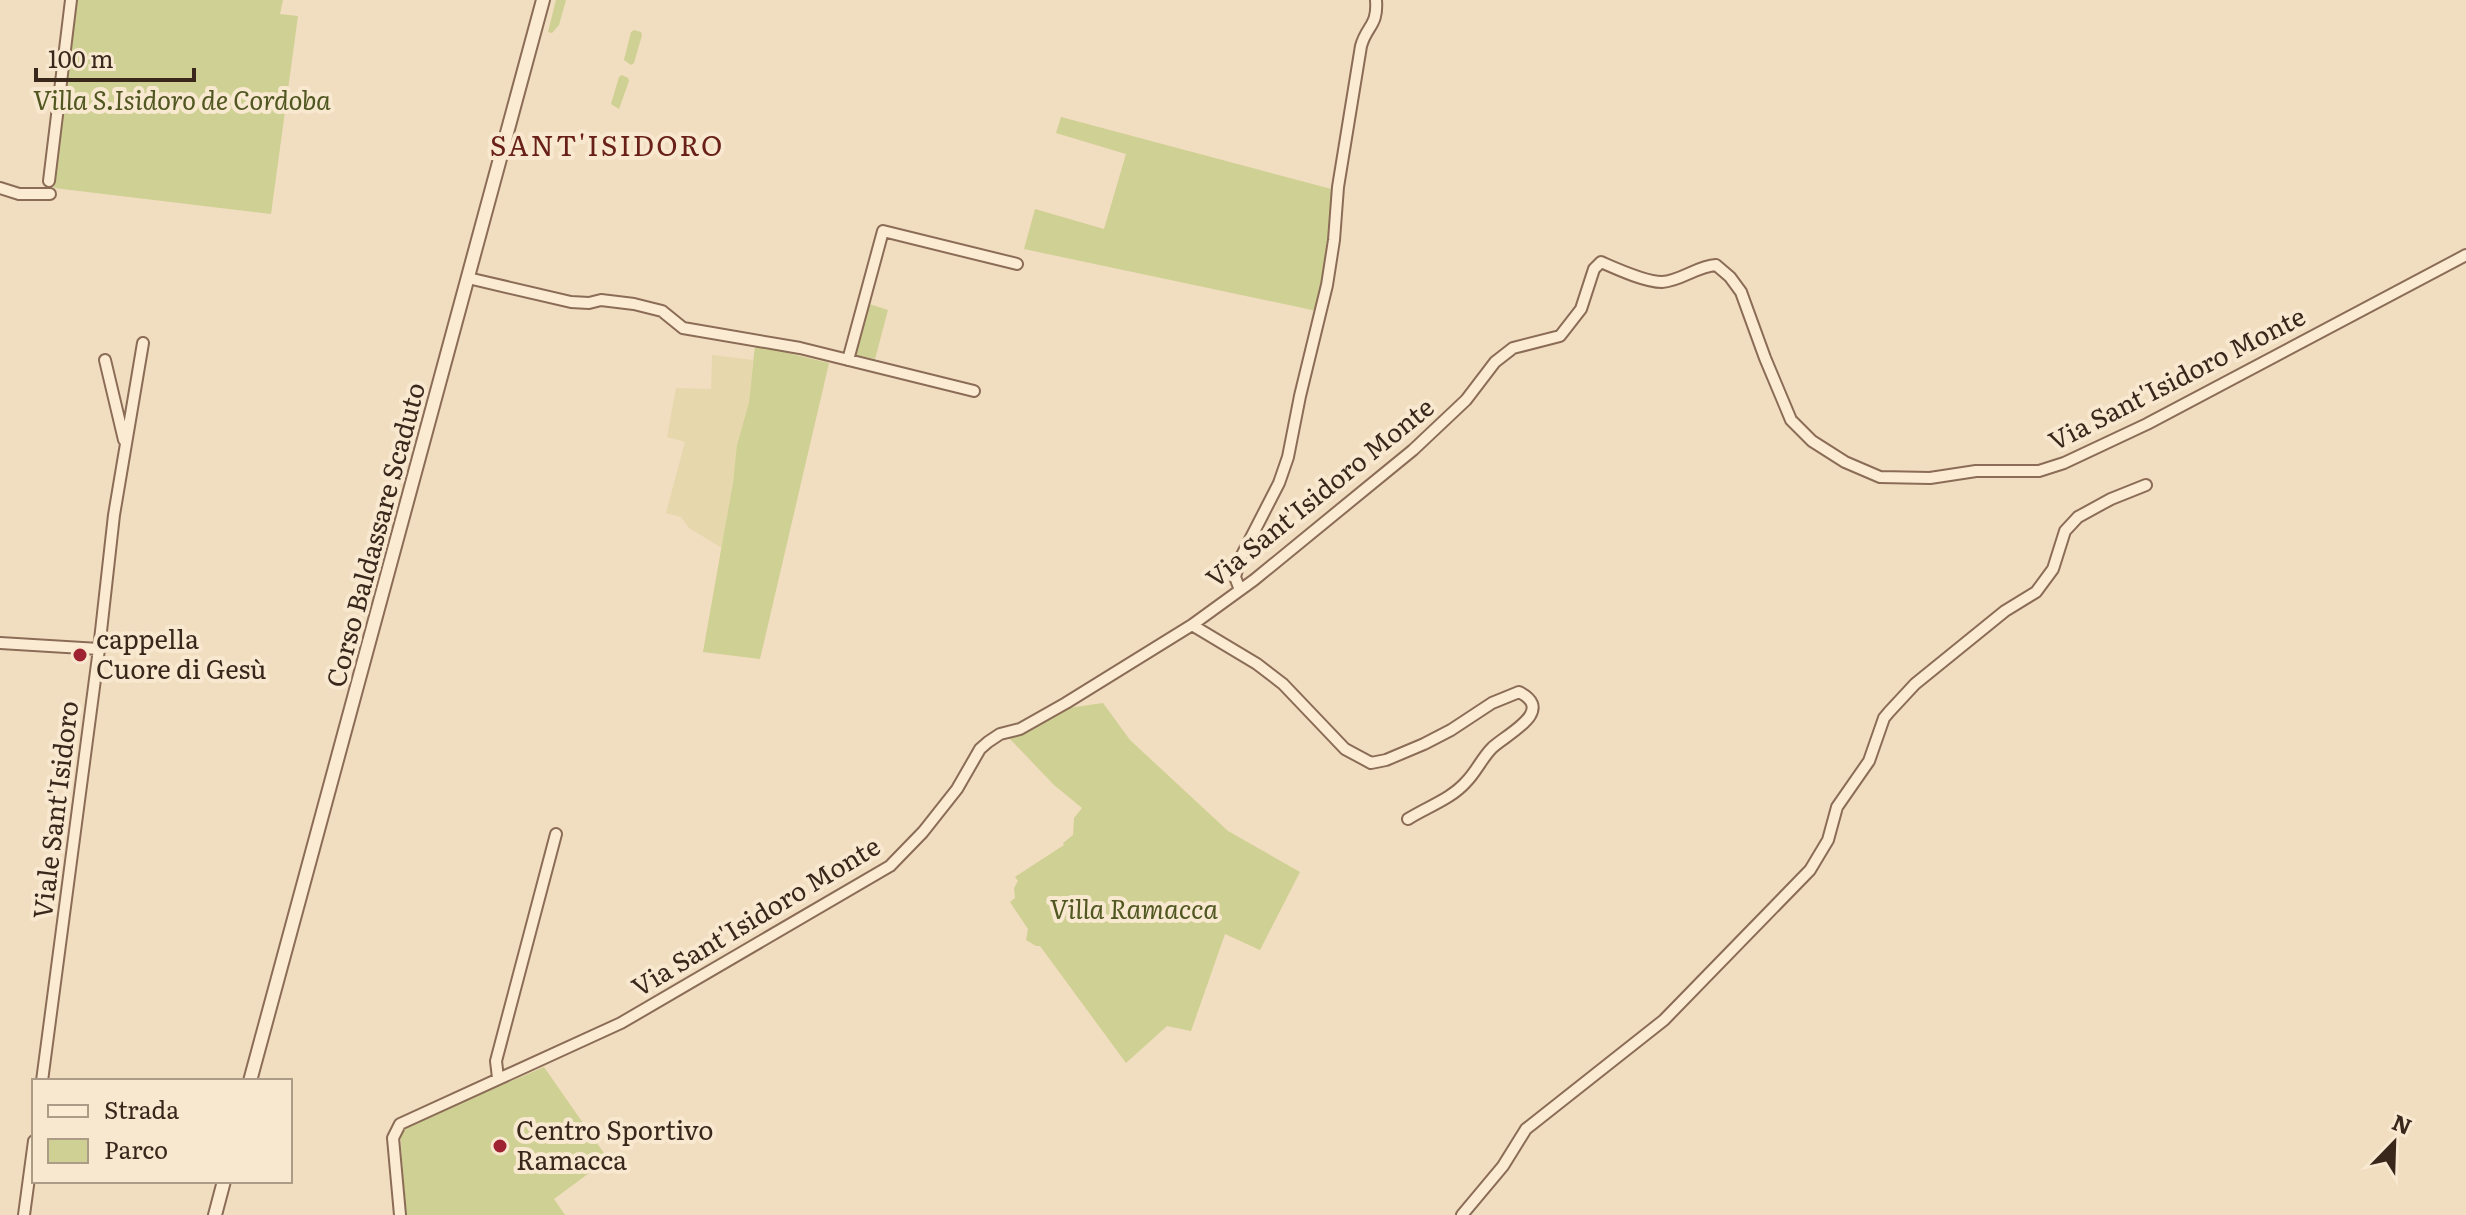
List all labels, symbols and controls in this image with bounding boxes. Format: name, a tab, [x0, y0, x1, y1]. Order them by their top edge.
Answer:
scale bar	[36, 32, 194, 82]
text: 100 m	[48, 40, 114, 75]
park label: Villa S.Isidoro de Cordoba	[33, 79, 331, 118]
district label: SANT'ISIDORO	[490, 123, 724, 165]
street label: Via Sant'Isidoro Monte	[2041, 295, 2311, 459]
street label: Corso Baldassare Scaduto	[314, 378, 433, 691]
street label: Via Sant'Isidoro Monte	[1196, 387, 1441, 596]
place label: cappella Cuore di Gesù	[96, 618, 266, 687]
marker: cappella Cuore di Gesù	[71, 646, 89, 664]
street label: Viale Sant'Isidoro	[21, 698, 86, 921]
street label: Via Sant'Isidoro Monte	[623, 825, 886, 1005]
park label: Villa Ramacca	[1050, 888, 1218, 927]
legend	[32, 1079, 292, 1183]
text: Strada	[104, 1091, 179, 1126]
north arrow	[2354, 1103, 2434, 1183]
text: N	[2387, 1104, 2417, 1142]
place label: Centro Sportivo Ramacca	[516, 1109, 714, 1178]
text: Parco	[104, 1131, 168, 1166]
marker: Centro Sportivo Ramacca	[491, 1137, 509, 1155]

